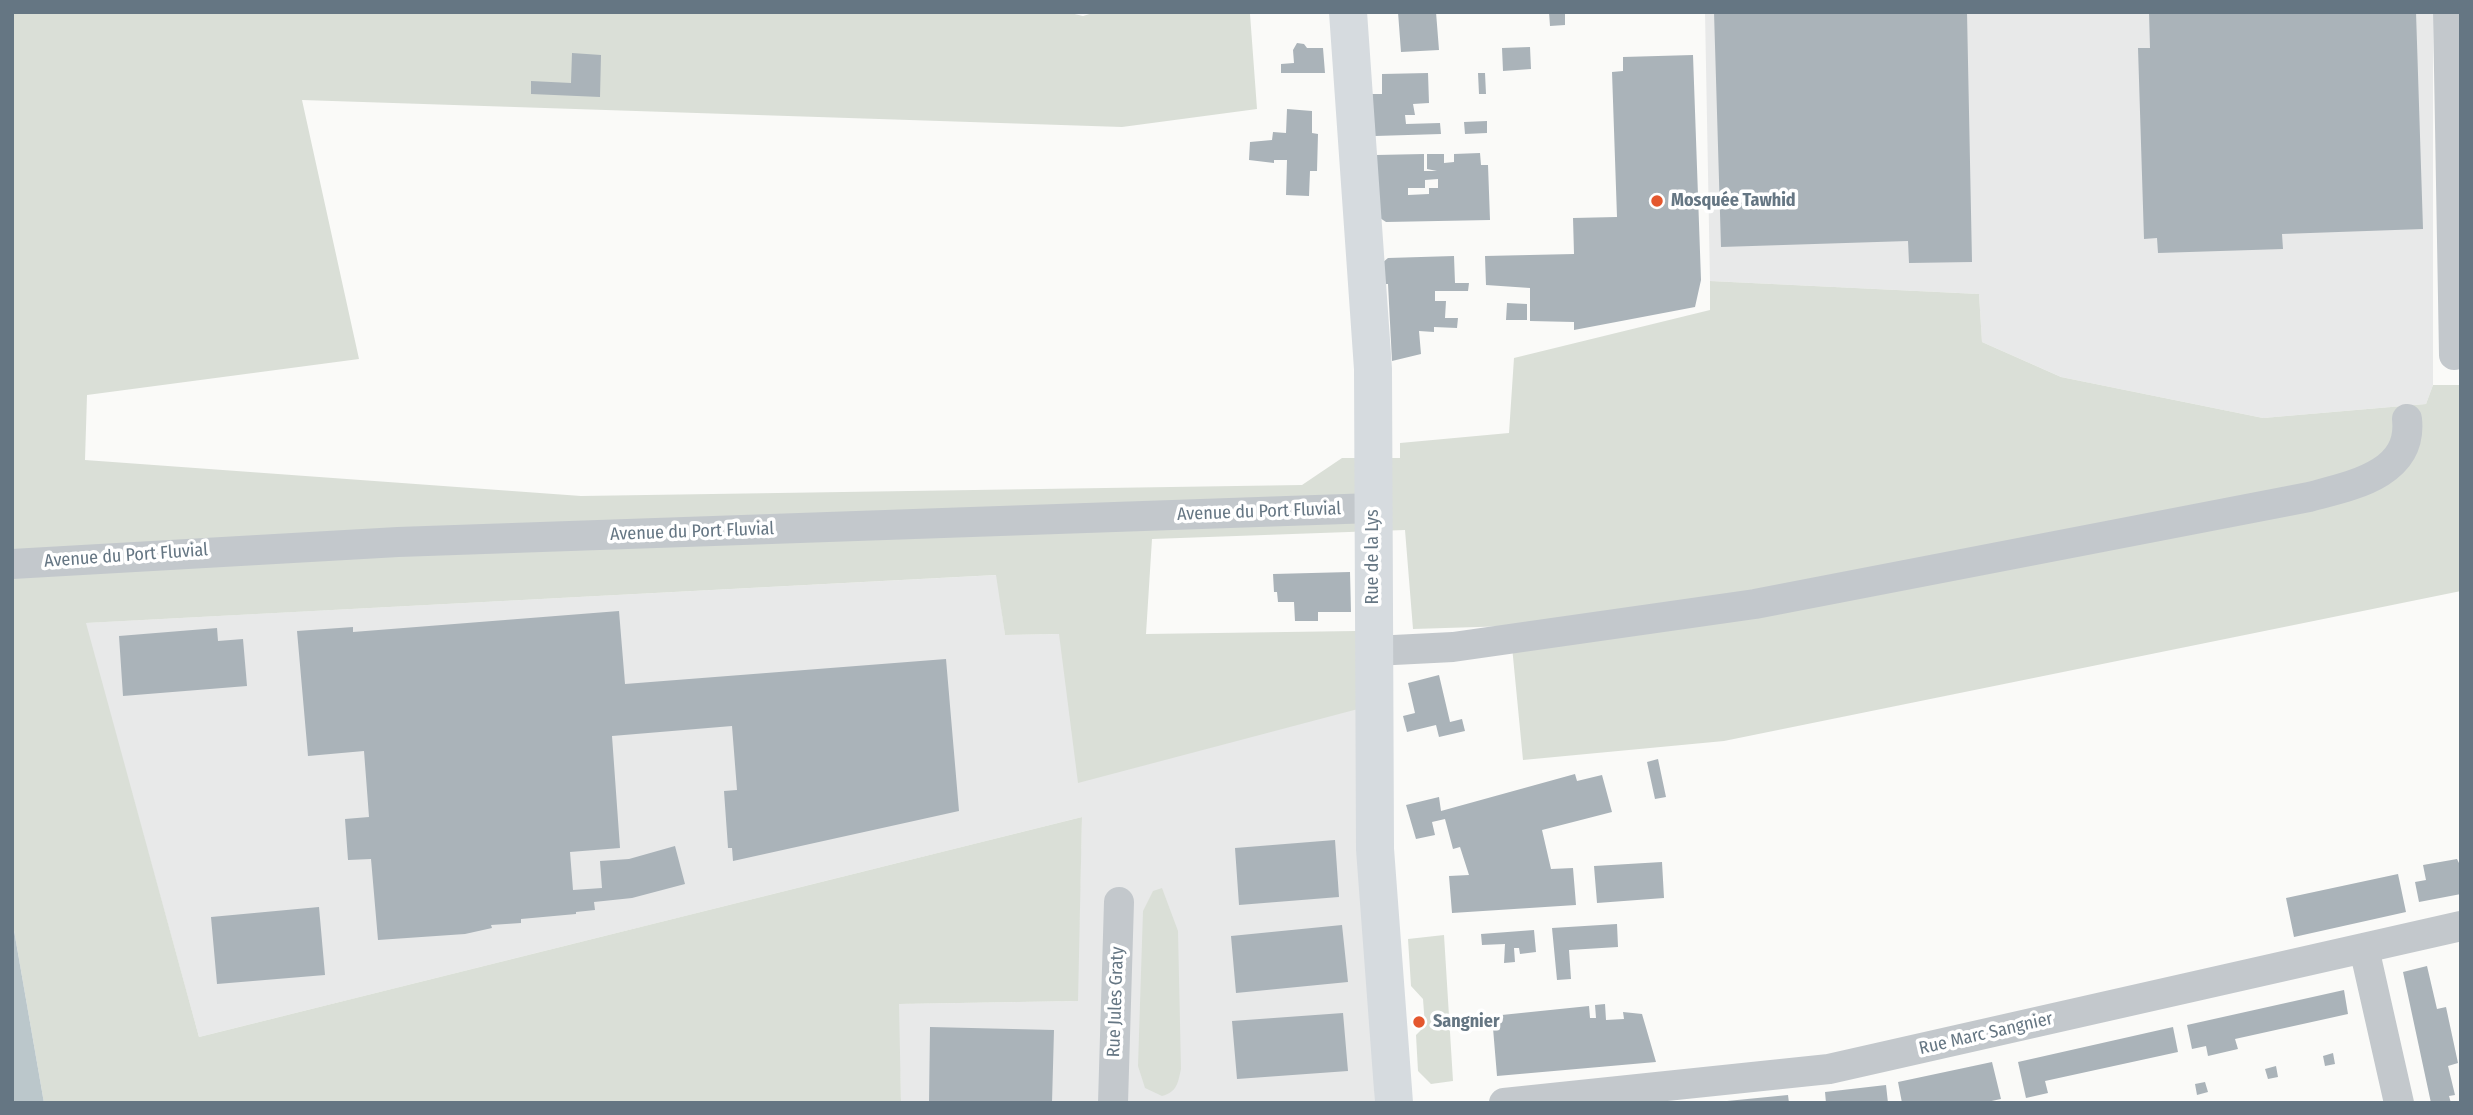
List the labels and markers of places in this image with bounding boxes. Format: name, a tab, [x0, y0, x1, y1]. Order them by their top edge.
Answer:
place label: Mosquée Tawhid	[1671, 190, 1796, 212]
marker: Mosquée Tawhid	[1649, 193, 1665, 209]
place label: Sangnier	[1433, 1011, 1499, 1033]
marker: Sangnier	[1411, 1014, 1427, 1030]

